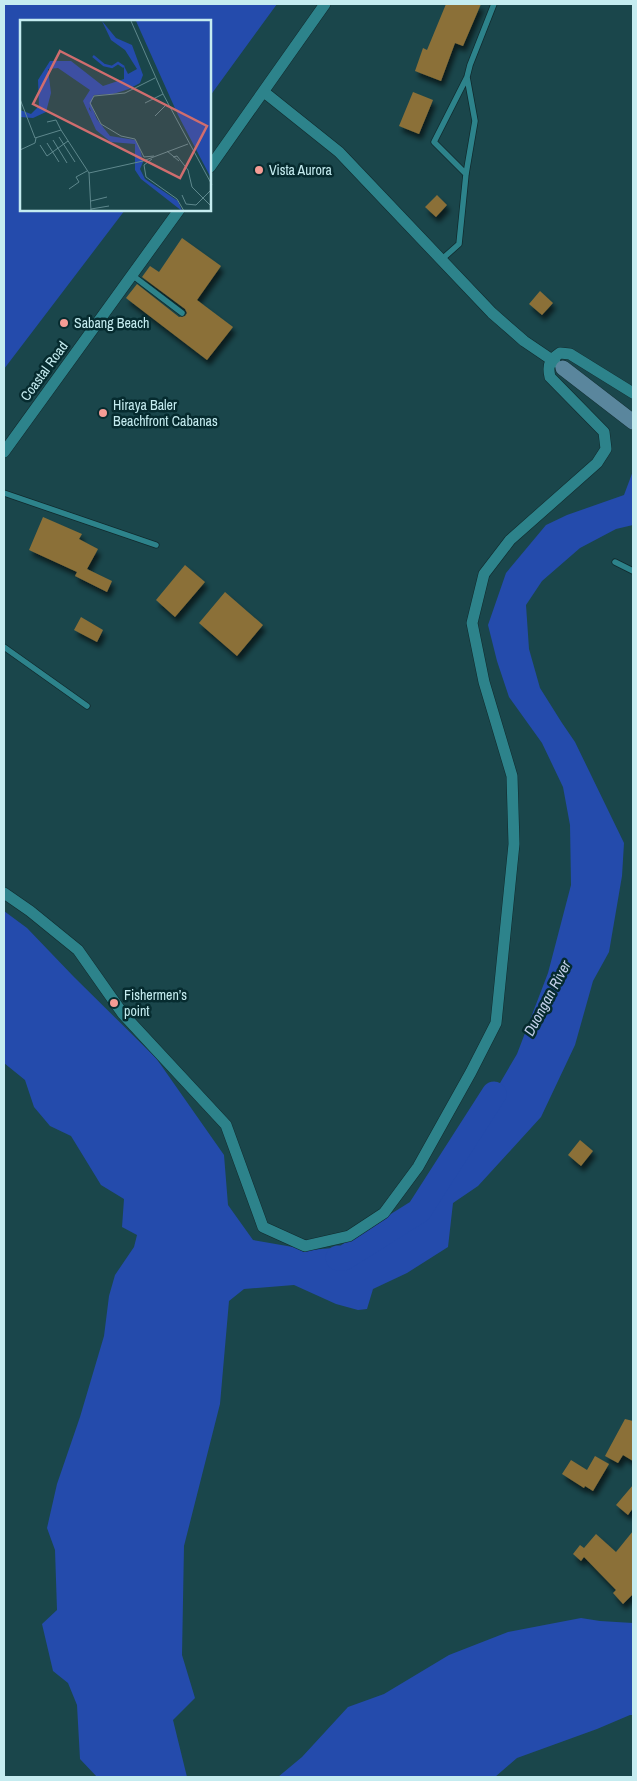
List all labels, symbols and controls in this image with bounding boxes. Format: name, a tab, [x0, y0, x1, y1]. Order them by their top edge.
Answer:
inset map	[20, 20, 211, 211]
place label: Vista Aurora	[269, 161, 333, 179]
marker: Vista Aurora	[253, 164, 265, 176]
place label: Sabang Beach	[74, 314, 149, 332]
marker: Sabang Beach	[58, 317, 70, 329]
street label: Coastal Road	[16, 338, 72, 404]
place label: Hiraya Baler Beachfront Cabanas	[113, 396, 218, 430]
marker: Hiraya Baler Beachfront Cabanas	[97, 407, 109, 419]
water label: Duongan River	[518, 956, 576, 1039]
place label: Fishermen’s point	[124, 986, 187, 1020]
marker: Fishermen’s point	[108, 997, 120, 1009]

